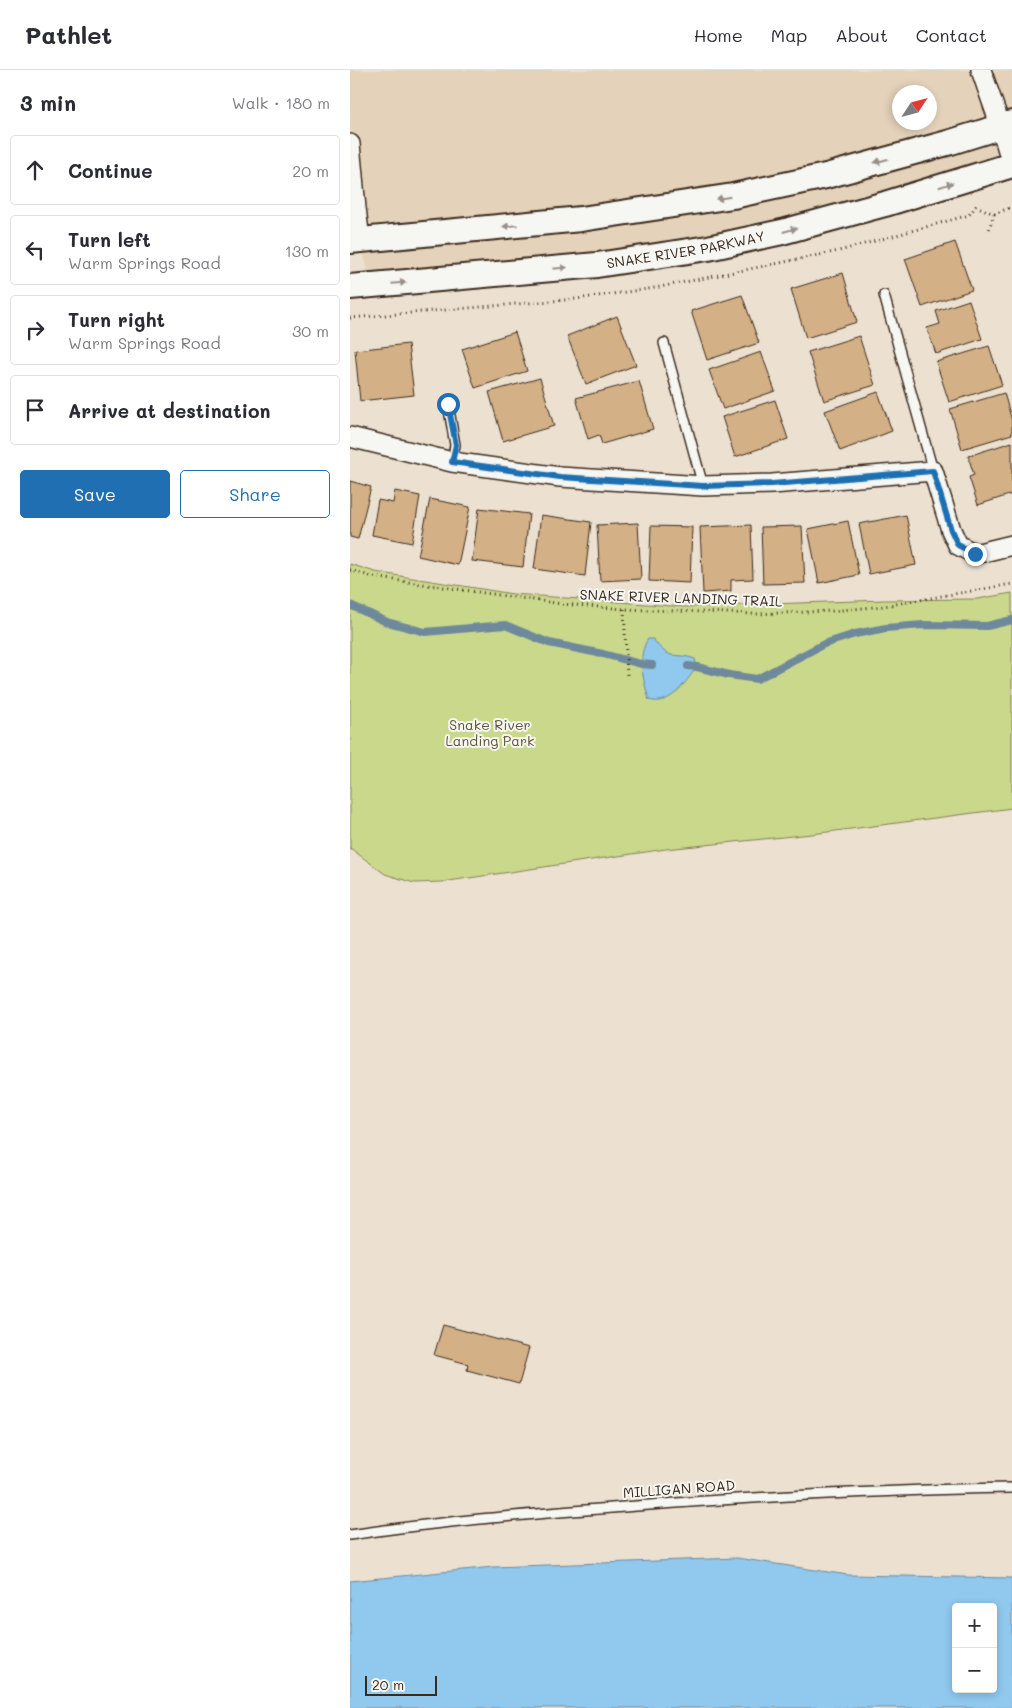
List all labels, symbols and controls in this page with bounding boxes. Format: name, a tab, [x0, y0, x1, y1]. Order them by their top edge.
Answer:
text: Pathlet	[25, 19, 112, 50]
text: Home	[694, 23, 743, 47]
text: Map	[771, 23, 807, 47]
text: About	[835, 23, 888, 47]
text: Contact	[916, 23, 987, 47]
north arrow	[892, 85, 937, 130]
text: 3 min	[20, 89, 76, 116]
text: Walk · 180 m	[232, 92, 330, 113]
icon: ahead	[21, 156, 49, 184]
one-way arrow	[874, 157, 889, 165]
text: Continue	[68, 158, 153, 183]
text: 20 m	[292, 160, 329, 181]
one-way arrow	[938, 181, 953, 188]
one-way arrow	[715, 194, 731, 202]
one-way arrow	[502, 222, 518, 230]
street label: SNAKE RIVER PARKWAY	[605, 226, 767, 272]
one-way arrow	[782, 226, 797, 234]
text: Turn left	[68, 227, 151, 252]
icon: left	[21, 236, 49, 264]
text: 130 m	[285, 240, 329, 261]
text: Warm Springs Road	[68, 252, 221, 273]
one-way arrow	[553, 264, 569, 272]
one-way arrow	[391, 279, 407, 287]
text: Turn right	[68, 307, 165, 332]
icon: right	[21, 316, 49, 344]
text: 30 m	[292, 320, 329, 341]
text: Warm Springs Road	[68, 332, 221, 353]
route start	[437, 393, 460, 416]
icon: arrive	[21, 396, 49, 424]
text: Arrive at destination	[68, 398, 271, 423]
button: Save	[20, 470, 170, 518]
button: Share	[180, 470, 330, 518]
route end	[964, 543, 987, 566]
street label: SNAKE RIVER LANDING TRAIL	[579, 584, 783, 611]
park label: Snake River Landing Park	[445, 715, 535, 750]
street label: MILLIGAN ROAD	[622, 1475, 736, 1502]
map controls	[952, 1603, 997, 1693]
button: +	[952, 1603, 997, 1648]
button: −	[952, 1648, 997, 1693]
scale bar	[365, 1673, 438, 1696]
text: 20 m	[372, 1675, 404, 1694]

